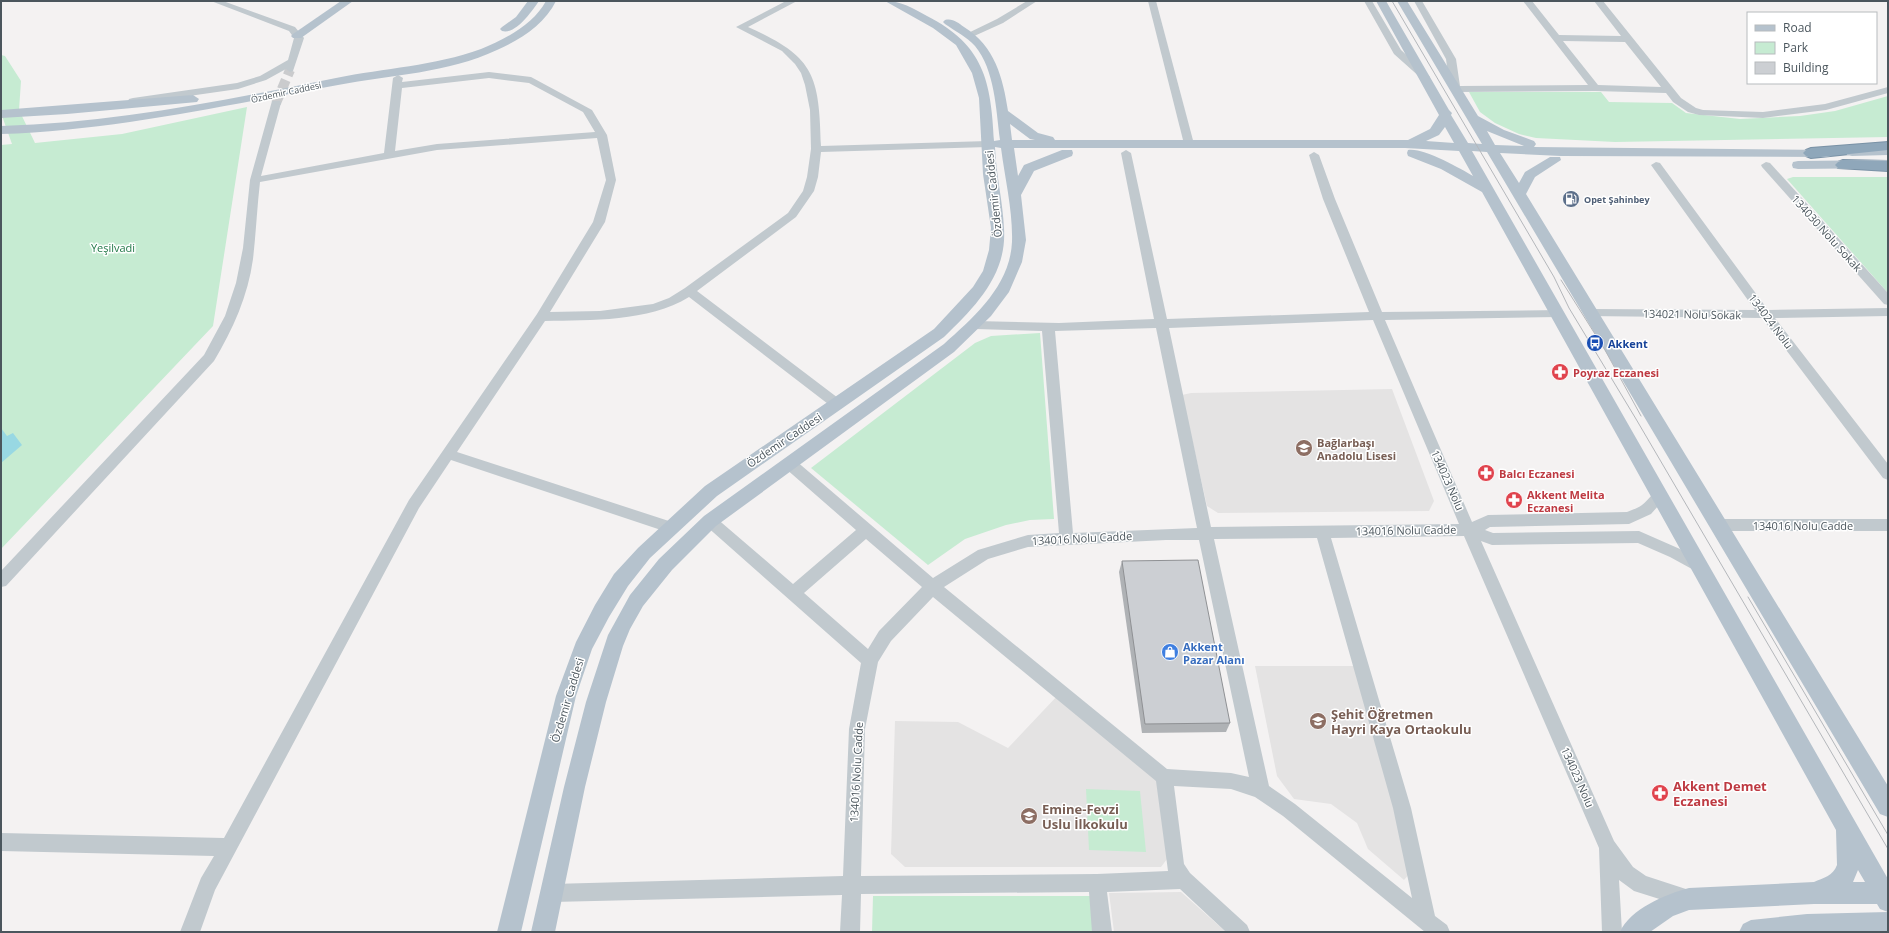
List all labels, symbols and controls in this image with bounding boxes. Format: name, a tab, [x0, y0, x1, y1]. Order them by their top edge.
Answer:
legend	[1747, 12, 1877, 84]
text: Road	[1783, 19, 1812, 36]
text: Park	[1783, 39, 1809, 56]
text: Building	[1783, 59, 1829, 76]
street label: Özdemir Caddesi	[250, 78, 322, 106]
street label: Özdemir Caddesi	[981, 150, 1005, 238]
fuel station icon: Opet Şahinbey	[1561, 189, 1581, 209]
street label: 134030 Nolu Sokak	[1789, 191, 1866, 275]
place label: Opet Şahinbey	[1584, 193, 1650, 206]
park label: Yeşilvadi	[91, 240, 135, 255]
street label: 134024 Nolu	[1745, 291, 1797, 351]
street label: 134021 Nolu Sokak	[1643, 306, 1741, 322]
bus stop icon: Akkent	[1585, 333, 1605, 353]
place label: Akkent	[1608, 336, 1648, 351]
pharmacy icon: Poyraz Eczanesi	[1550, 362, 1570, 382]
place label: Poyraz Eczanesi	[1573, 365, 1659, 380]
street label: Özdemir Caddesi	[743, 409, 825, 471]
place label: Bağlarbaşı Anadolu Lisesi	[1317, 435, 1396, 463]
school or university icon: Bağlarbaşı Anadolu Lisesi	[1294, 438, 1314, 458]
street label: 134023 Nolu	[1428, 447, 1468, 513]
pharmacy icon: Balcı Eczanesi	[1476, 463, 1496, 483]
place label: Balcı Eczanesi	[1499, 466, 1575, 481]
place label: Akkent Melita Eczanesi	[1527, 487, 1605, 515]
pharmacy icon: Akkent Melita Eczanesi	[1504, 490, 1524, 510]
street label: 134016 Nolu Cadde	[1753, 518, 1853, 533]
street label: 134016 Nolu Cadde	[1356, 522, 1456, 538]
street label: 134016 Nolu Cadde	[1031, 528, 1133, 548]
place label: Akkent Pazar Alanı	[1183, 639, 1245, 667]
shop icon: Akkent Pazar Alanı	[1160, 642, 1180, 662]
street label: Özdemir Caddesi	[547, 656, 587, 744]
place label: Şehit Öğretmen Hayri Kaya Ortaokulu	[1331, 705, 1471, 738]
school or university icon: Şehit Öğretmen Hayri Kaya Ortaokulu	[1308, 711, 1328, 731]
street label: 134016 Nolu Cadde	[846, 721, 866, 823]
street label: 134023 Nolu	[1558, 744, 1598, 810]
place label: Akkent Demet Eczanesi	[1673, 777, 1767, 810]
pharmacy icon: Akkent Demet Eczanesi	[1650, 783, 1670, 803]
place label: Emine-Fevzi Uslu İlkokulu	[1042, 800, 1128, 833]
school or university icon: Emine-Fevzi Uslu İlkokulu	[1019, 806, 1039, 826]

